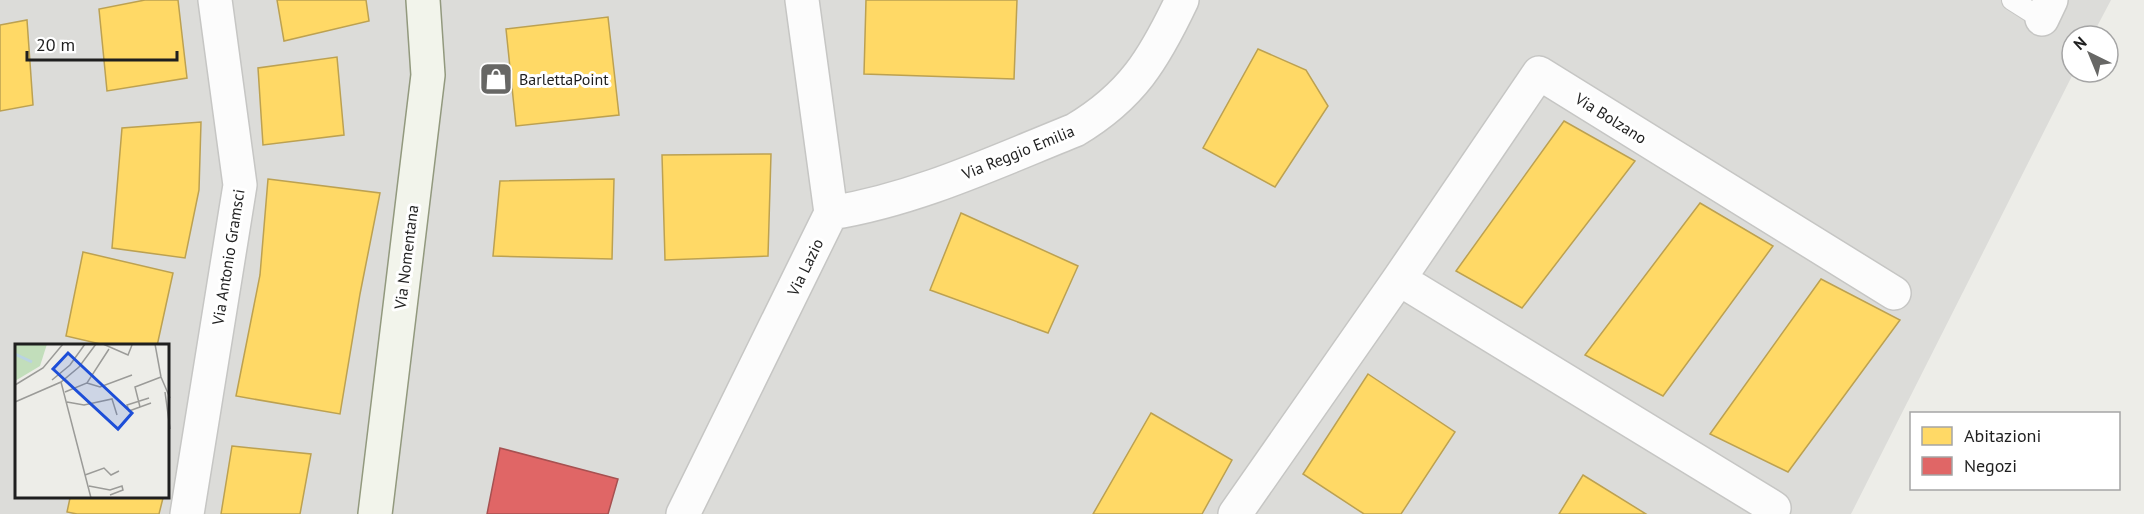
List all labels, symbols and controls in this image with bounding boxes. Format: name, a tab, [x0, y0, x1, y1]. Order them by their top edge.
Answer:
scale bar	[27, 24, 177, 62]
north arrow	[2060, 24, 2120, 84]
text: N	[2069, 32, 2090, 54]
text: 20 m	[36, 33, 75, 56]
shop icon: BarlettaPoint	[478, 61, 514, 97]
place label: BarlettaPoint	[519, 69, 609, 89]
street label: Via Bolzano	[1571, 88, 1650, 148]
street label: Via Reggio Emilia	[958, 120, 1077, 184]
street label: Via Antonio Gramsci	[207, 188, 249, 327]
street label: Via Nomentana	[390, 204, 422, 311]
street label: Via Lazio	[782, 235, 827, 300]
inset map	[15, 344, 170, 499]
legend	[1910, 412, 2120, 490]
text: Abitazioni	[1964, 424, 2041, 447]
text: Negozi	[1964, 454, 2017, 477]

